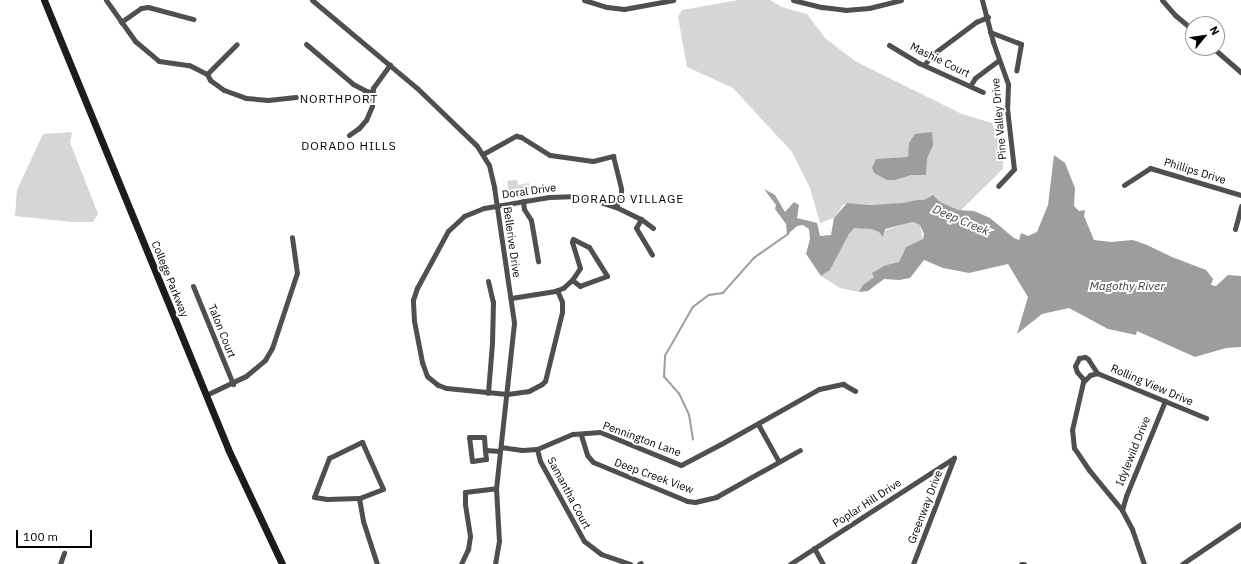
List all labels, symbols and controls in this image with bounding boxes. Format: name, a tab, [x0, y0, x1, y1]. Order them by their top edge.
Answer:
north arrow	[1185, 16, 1225, 56]
text: N	[1207, 24, 1223, 38]
street label: Mashie Court	[908, 40, 972, 80]
street label: Pine Valley Drive	[989, 78, 1009, 160]
district label: NORTHPORT	[300, 92, 378, 106]
district label: DORADO HILLS	[301, 139, 397, 153]
street label: Phillips Drive	[1162, 155, 1228, 187]
street label: Doral Drive	[501, 181, 557, 201]
district label: DORADO VILLAGE	[572, 192, 684, 206]
water label: Deep Creek	[931, 202, 991, 238]
street label: Bellerive Drive	[500, 206, 524, 278]
street label: College Parkway	[149, 239, 191, 319]
water label: Magothy River	[1089, 279, 1165, 293]
street label: Talon Court	[205, 302, 239, 360]
street label: Rolling View Drive	[1109, 362, 1195, 408]
street label: Idylewild Drive	[1113, 414, 1153, 488]
street label: Pennington Lane	[601, 419, 683, 459]
street label: Samantha Court	[544, 455, 594, 531]
street label: Deep Creek View	[612, 456, 696, 496]
street label: Greenway Drive	[905, 468, 945, 546]
street label: Poplar Hill Drive	[830, 476, 904, 530]
scale bar	[18, 522, 94, 548]
text: 100 m	[23, 529, 58, 544]

